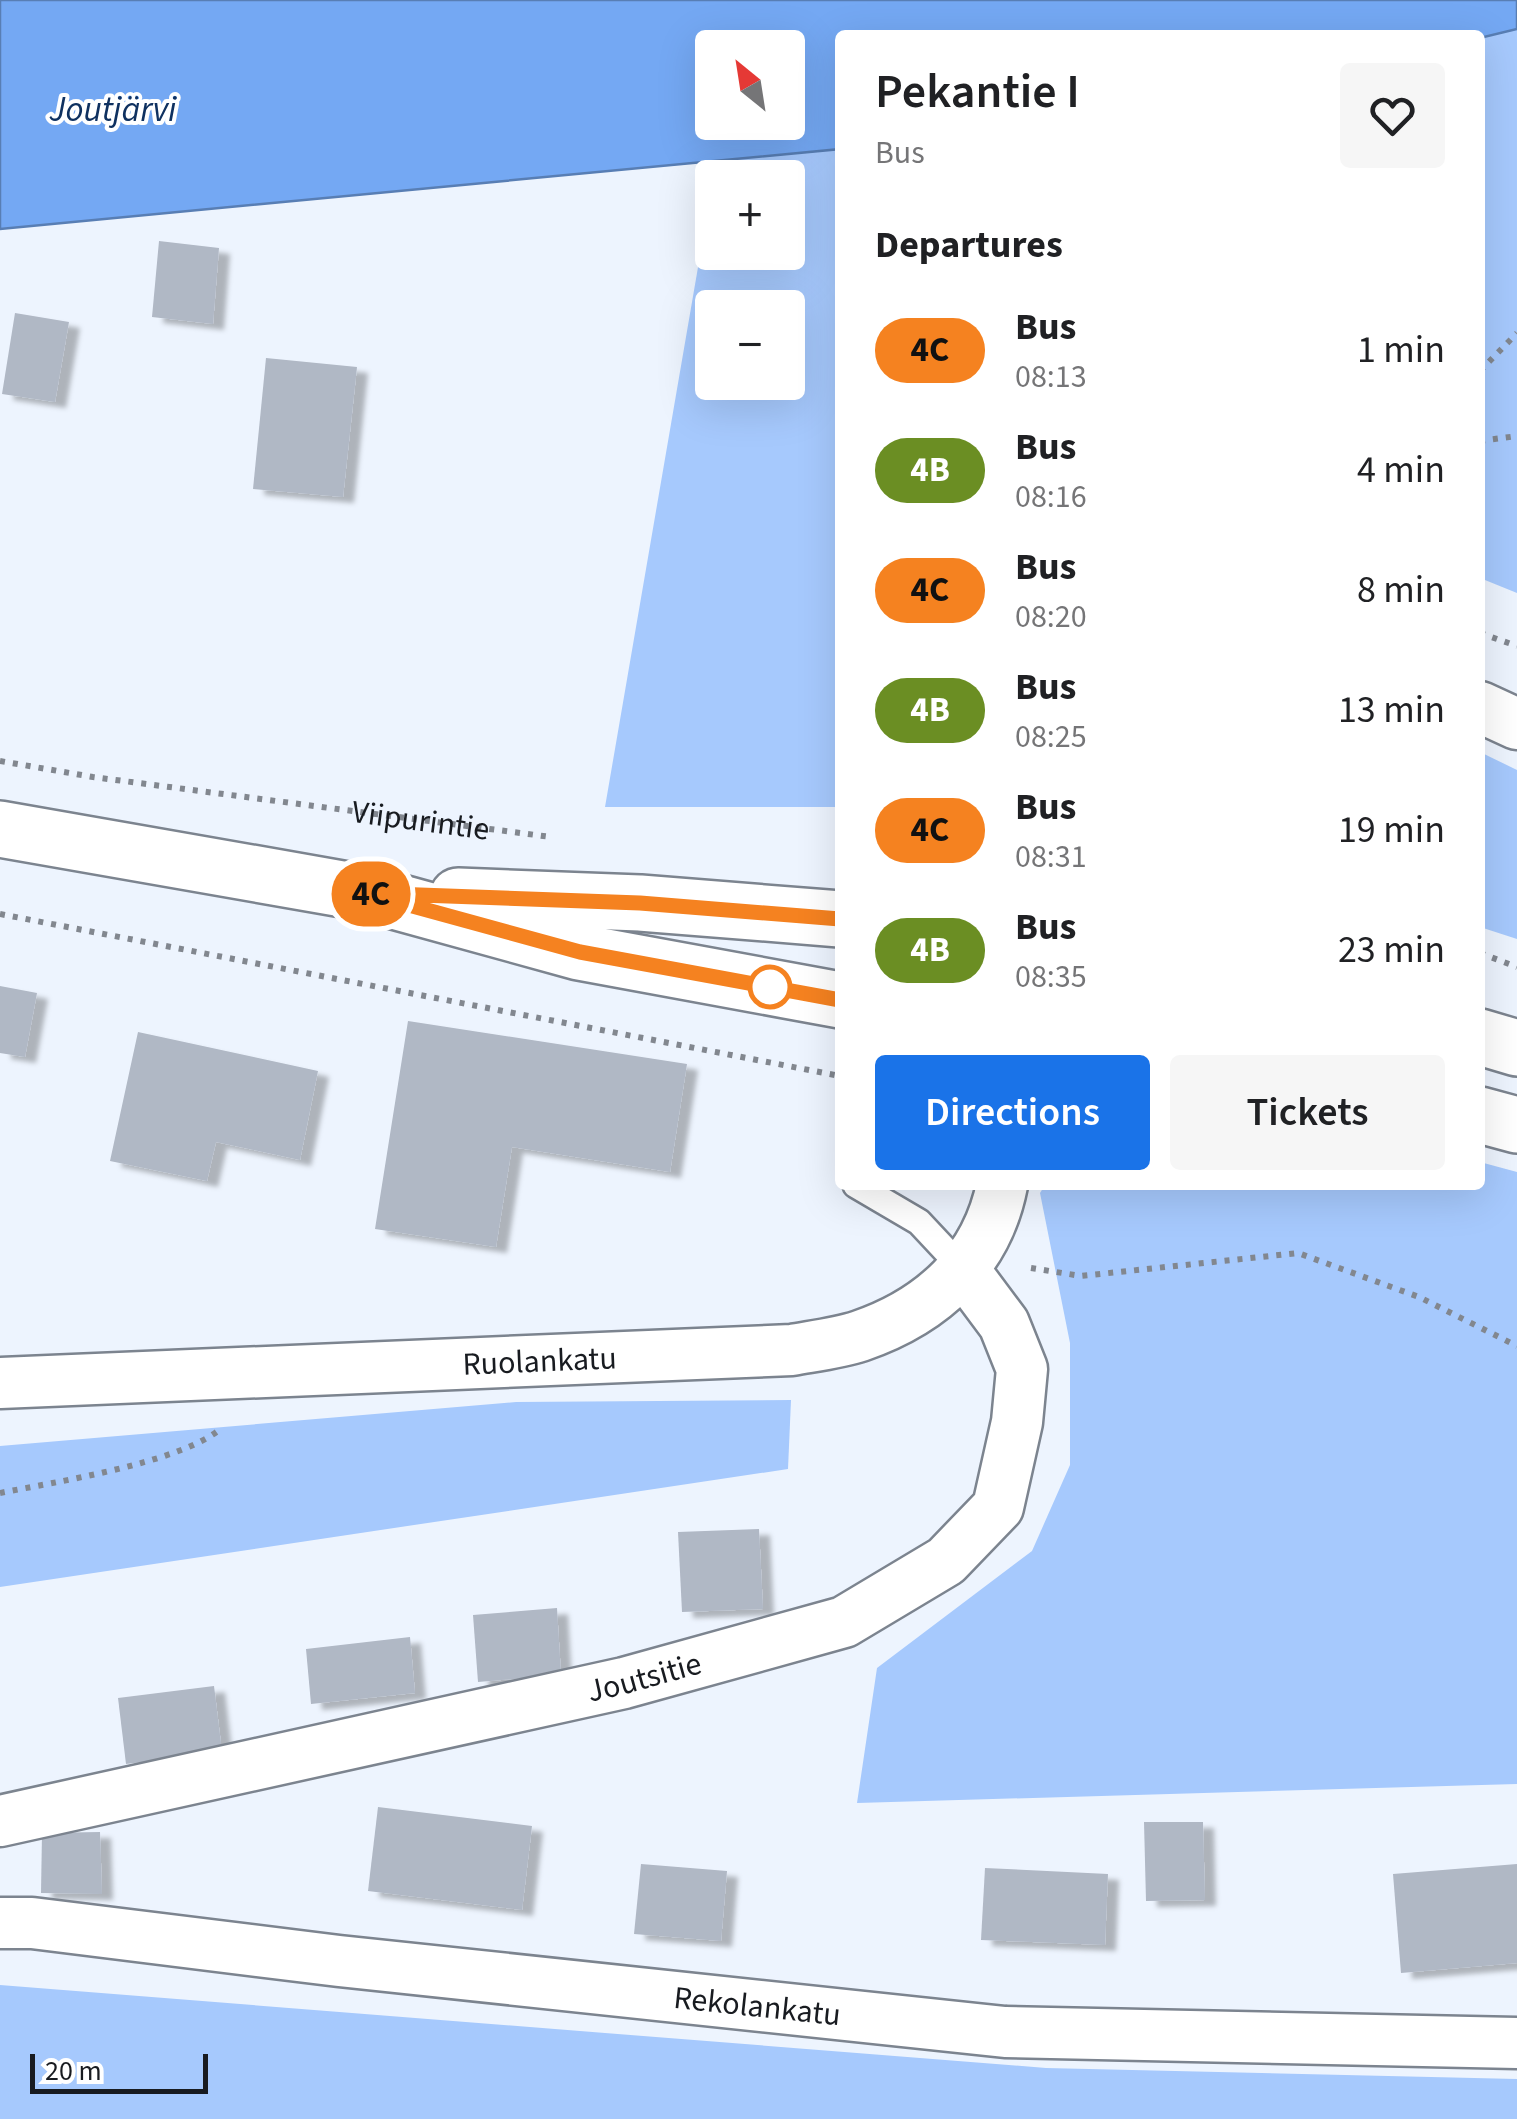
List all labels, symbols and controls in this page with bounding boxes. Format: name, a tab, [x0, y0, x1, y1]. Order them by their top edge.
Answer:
north arrow	[695, 30, 805, 140]
map controls	[695, 30, 805, 400]
text: Pekantie I	[875, 58, 1080, 126]
button: heart	[1340, 63, 1445, 168]
water label: Joutjärvi	[49, 85, 177, 135]
text: Bus	[875, 130, 925, 176]
button: +	[695, 160, 805, 270]
text: Departures	[875, 218, 1063, 272]
button: −	[695, 290, 805, 400]
text: Bus	[1015, 300, 1076, 354]
text: 1 min	[1357, 323, 1445, 377]
text: 4C	[911, 325, 949, 375]
text: 08:13	[1015, 354, 1087, 400]
text: Bus	[1015, 420, 1076, 474]
text: 4 min	[1357, 443, 1445, 497]
text: 4B	[910, 445, 950, 495]
text: 08:16	[1015, 474, 1087, 520]
text: Bus	[1015, 540, 1076, 594]
text: 8 min	[1357, 563, 1445, 617]
text: 4C	[911, 565, 949, 615]
text: 08:20	[1015, 594, 1087, 640]
text: Bus	[1015, 660, 1076, 714]
text: 13 min	[1338, 683, 1445, 737]
text: 4B	[910, 685, 950, 735]
text: 08:25	[1015, 714, 1087, 760]
text: Bus	[1015, 780, 1076, 834]
street label: Viipurintie	[349, 789, 492, 853]
text: 19 min	[1338, 803, 1445, 857]
text: 4C	[911, 805, 949, 855]
text: 08:31	[1015, 834, 1087, 880]
line badge: 4C	[326, 862, 416, 926]
text: 4C	[352, 869, 390, 919]
text: Bus	[1015, 900, 1076, 954]
text: 23 min	[1338, 923, 1445, 977]
text: 4B	[910, 925, 950, 975]
text: 08:35	[1015, 954, 1087, 1000]
unlabelled marker	[749, 966, 791, 1008]
button: Directions	[875, 1055, 1150, 1170]
button: Tickets	[1170, 1055, 1445, 1170]
street label: Ruolankatu	[462, 1335, 618, 1388]
street label: Joutsitie	[583, 1641, 707, 1714]
street label: Rekolankatu	[671, 1975, 843, 2038]
scale bar	[30, 2049, 208, 2094]
text: 20 m	[45, 2051, 102, 2091]

